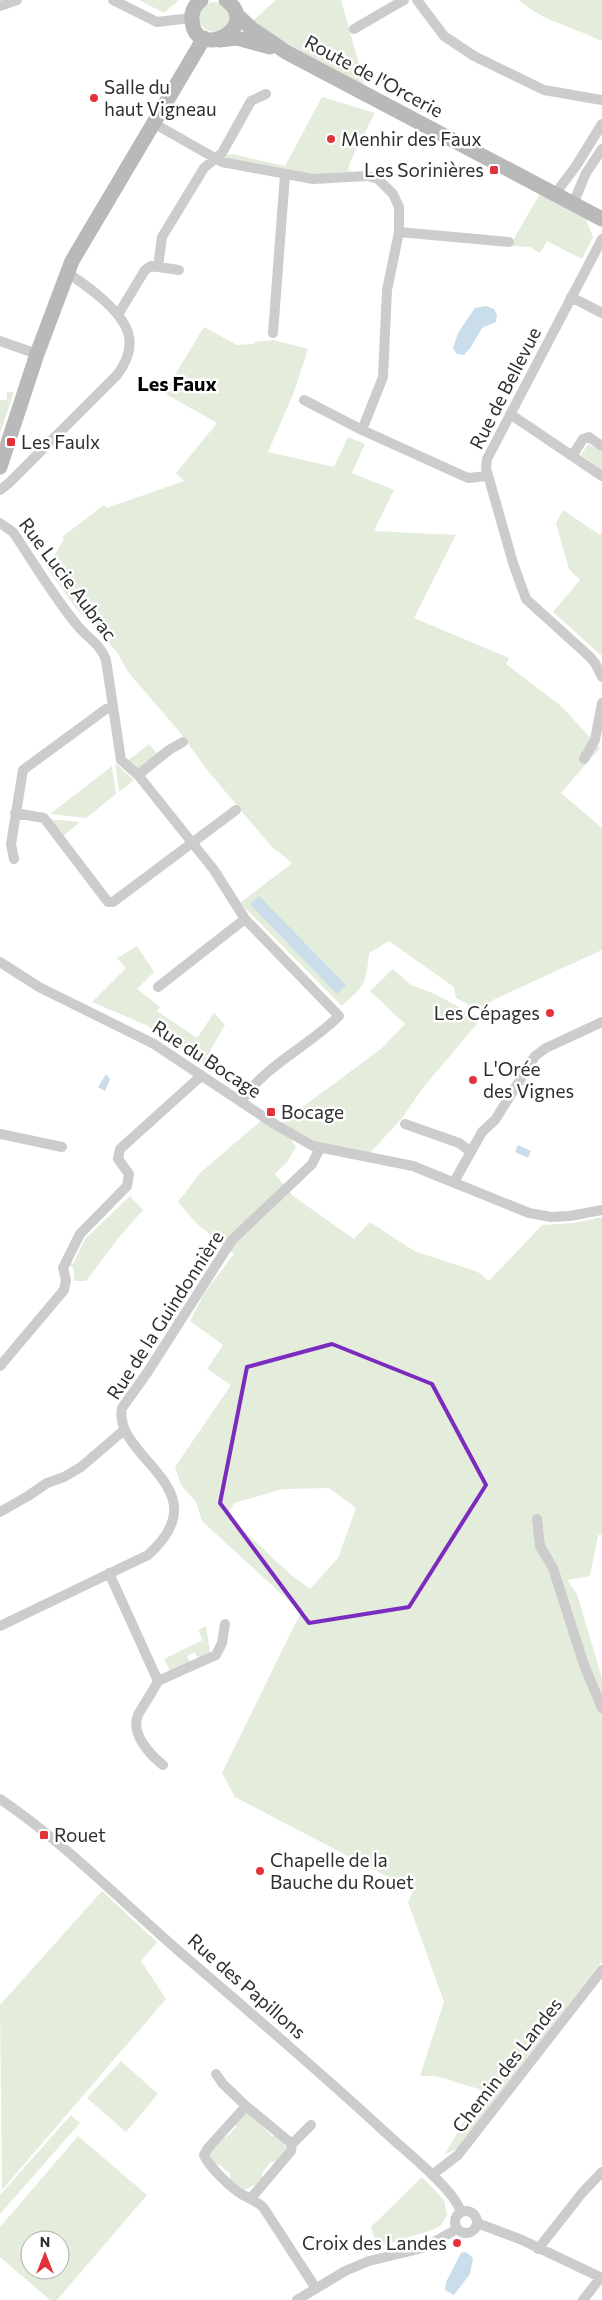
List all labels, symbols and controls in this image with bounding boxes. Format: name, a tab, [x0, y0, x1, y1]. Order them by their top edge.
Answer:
street label: Route de l'Orcerie	[301, 29, 447, 122]
place label: Salle du haut Vigneau	[104, 75, 217, 120]
marker: Salle du haut Vigneau	[88, 92, 100, 104]
place label: Menhir des Faux	[341, 127, 482, 150]
marker: Menhir des Faux	[325, 133, 337, 145]
place label: Les Sorinières	[364, 158, 484, 181]
marker: Les Sorinières	[488, 164, 500, 176]
street label: Rue de Bellevue	[464, 323, 545, 453]
district label: Les Faux	[137, 371, 218, 395]
place label: Les Faulx	[21, 430, 100, 453]
marker: Les Faulx	[5, 436, 17, 448]
street label: Rue Lucie Aubrac	[15, 513, 122, 645]
place label: Les Cépages	[434, 1001, 540, 1024]
marker: Les Cépages	[544, 1007, 556, 1019]
street label: Rue du Bocage	[149, 1015, 266, 1102]
place label: L'Orée des Vignes	[483, 1057, 574, 1102]
marker: L'Orée des Vignes	[467, 1074, 479, 1086]
place label: Bocage	[281, 1100, 344, 1123]
marker: Bocage	[265, 1106, 277, 1118]
street label: Rue de la Guindonnière	[101, 1226, 228, 1403]
place label: Rouet	[54, 1823, 106, 1846]
marker: Rouet	[38, 1829, 50, 1841]
place label: Chapelle de la Bauche du Rouet	[270, 1848, 414, 1893]
marker: Chapelle de la Bauche du Rouet	[254, 1865, 266, 1877]
street label: Rue des Papillons	[184, 1928, 311, 2043]
street label: Chemin des Landes	[447, 1993, 566, 2137]
north arrow	[20, 2230, 70, 2280]
place label: Croix des Landes	[302, 2231, 447, 2254]
text: N	[40, 2233, 50, 2250]
marker: Croix des Landes	[451, 2237, 463, 2249]

